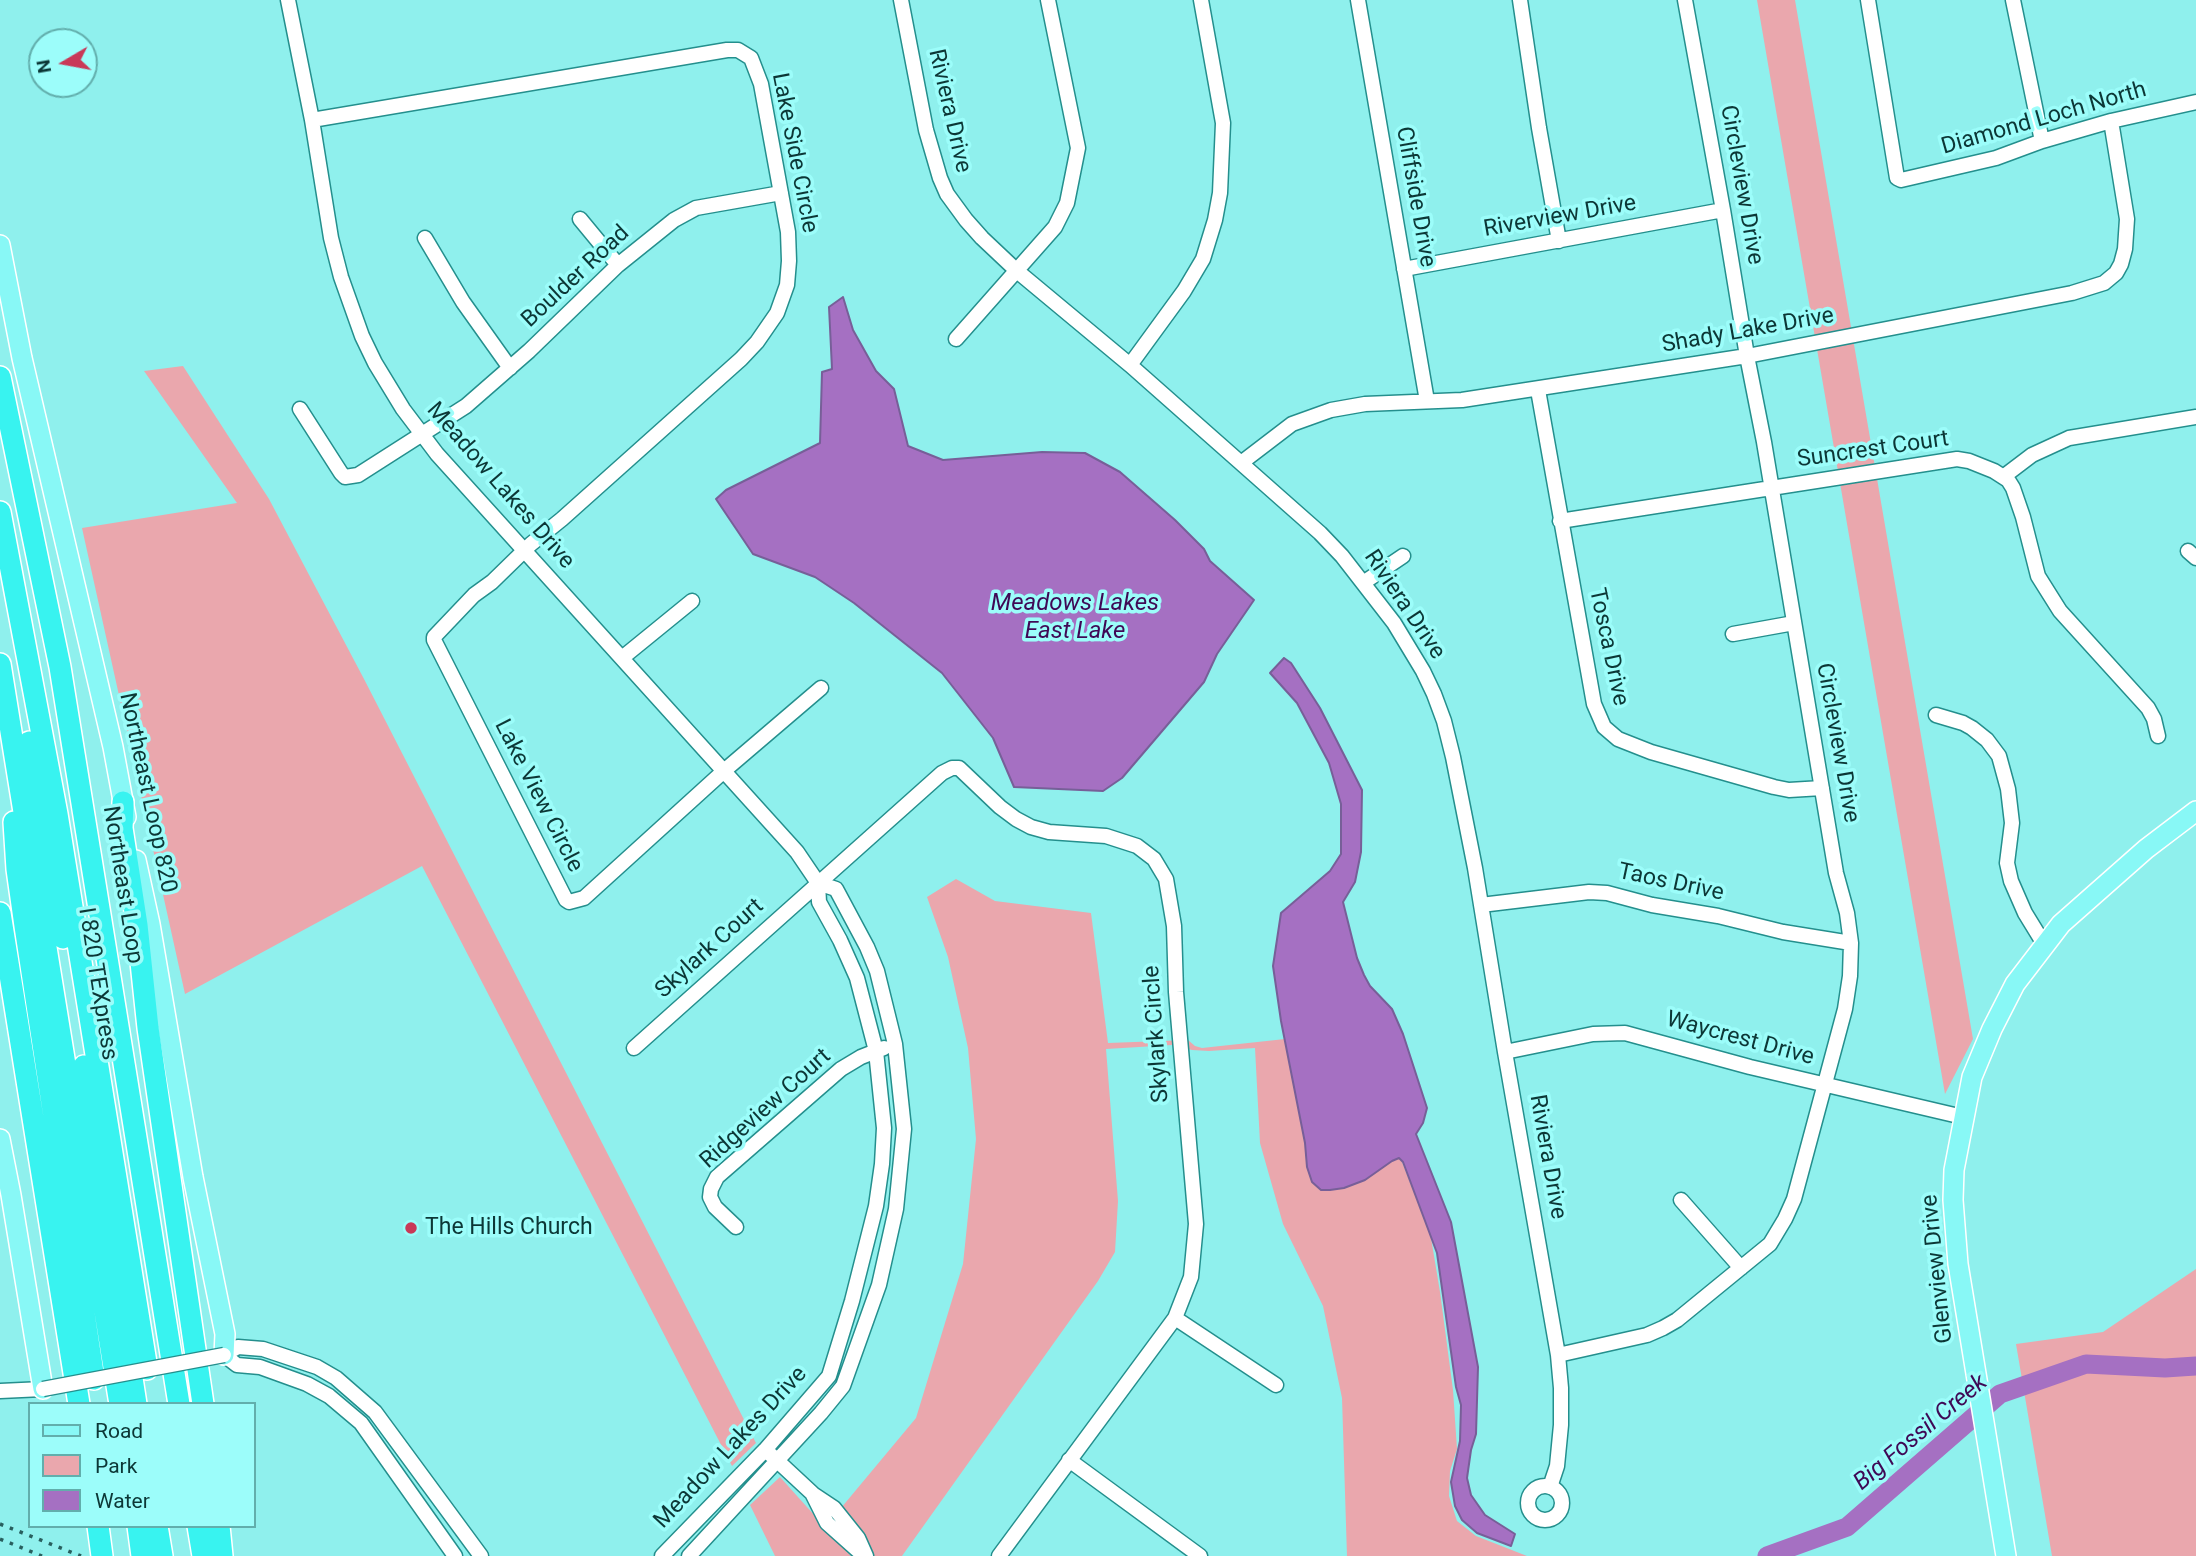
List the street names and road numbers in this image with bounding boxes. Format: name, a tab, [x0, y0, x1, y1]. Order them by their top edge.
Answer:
street label: Riviera Drive	[921, 47, 977, 175]
street label: Lake Side Circle	[765, 71, 823, 235]
street label: Diamond Loch North	[1938, 77, 2150, 161]
street label: Circleview Drive	[1713, 103, 1769, 267]
street label: Cliffside Drive	[1389, 125, 1441, 269]
street label: Riverview Drive	[1482, 190, 1638, 244]
street label: Boulder Road	[516, 220, 636, 334]
street label: Shady Lake Drive	[1660, 302, 1836, 360]
street label: Meadow Lakes Drive	[420, 397, 580, 575]
street label: Suncrest Court	[1796, 426, 1950, 474]
street label: Riviera Drive	[1357, 545, 1451, 665]
street label: Tosca Drive	[1582, 586, 1634, 708]
street label: Circleview Drive	[1809, 661, 1865, 825]
street label: Northeast Loop 820	[112, 690, 182, 896]
street label: Lake View Circle	[488, 715, 588, 877]
street label: Northeast Loop	[96, 804, 148, 966]
street label: Taos Drive	[1616, 858, 1726, 908]
street label: Skylark Court	[650, 893, 770, 1005]
street label: I 820 TEXpress	[71, 906, 123, 1062]
street label: Skylark Circle	[1138, 964, 1176, 1104]
street label: Waycrest Drive	[1663, 1006, 1817, 1072]
street label: Ridgeview Court	[695, 1043, 837, 1175]
street label: Riviera Drive	[1522, 1093, 1572, 1221]
street label: Glenview Drive	[1916, 1193, 1960, 1345]
street label: Meadow Lakes Drive	[649, 1361, 813, 1535]

